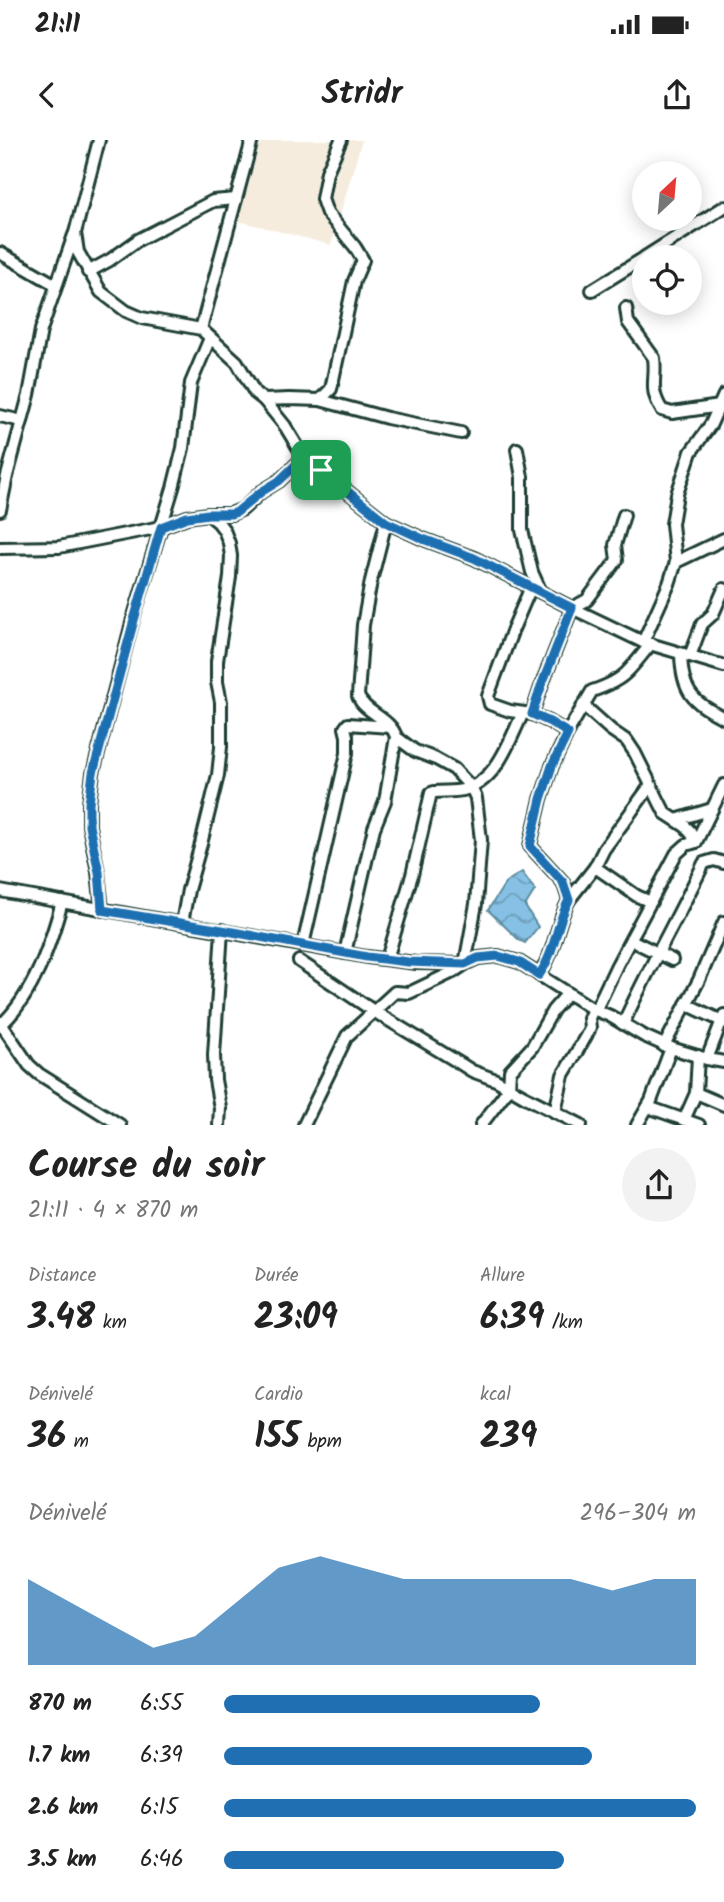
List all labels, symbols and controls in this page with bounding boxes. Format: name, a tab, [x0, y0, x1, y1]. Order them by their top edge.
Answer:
text: 21:11	[35, 4, 80, 46]
text: Stridr	[322, 69, 402, 120]
icon: back	[28, 76, 66, 114]
icon: share	[658, 76, 696, 114]
north arrow	[632, 161, 702, 231]
map controls	[632, 161, 702, 315]
button: locate	[632, 245, 702, 315]
pin	[291, 440, 351, 500]
icon: arrive	[302, 451, 340, 489]
text: Course du soir	[28, 1137, 264, 1197]
button: share	[622, 1148, 696, 1222]
text: 21:11 · 4 × 870 m	[28, 1193, 198, 1229]
text: Distance	[28, 1261, 96, 1291]
text: Durée	[254, 1261, 299, 1291]
text: Allure	[480, 1261, 525, 1291]
text: 3.48	[28, 1291, 95, 1347]
text: 23:09	[254, 1291, 338, 1347]
text: 6:39	[480, 1291, 544, 1347]
text: km	[95, 1308, 127, 1338]
text: /km	[544, 1308, 583, 1338]
text: Dénivelé	[28, 1380, 93, 1410]
text: Cardio	[254, 1380, 303, 1410]
text: kcal	[480, 1380, 511, 1410]
text: 36	[28, 1410, 66, 1466]
text: 155	[254, 1410, 300, 1466]
text: 239	[480, 1410, 537, 1466]
text: m	[66, 1427, 89, 1457]
text: bpm	[300, 1427, 342, 1457]
text: Dénivelé	[28, 1496, 106, 1532]
text: 296–304 m	[580, 1496, 696, 1532]
text: 870 m	[28, 1686, 92, 1722]
text: 6:55	[140, 1686, 183, 1722]
text: 1.7 km	[28, 1738, 90, 1774]
text: 6:39	[140, 1738, 183, 1774]
text: 2.6 km	[28, 1790, 98, 1826]
text: 6:15	[140, 1790, 178, 1826]
text: 3.5 km	[28, 1842, 97, 1878]
text: 6:46	[140, 1842, 184, 1878]

